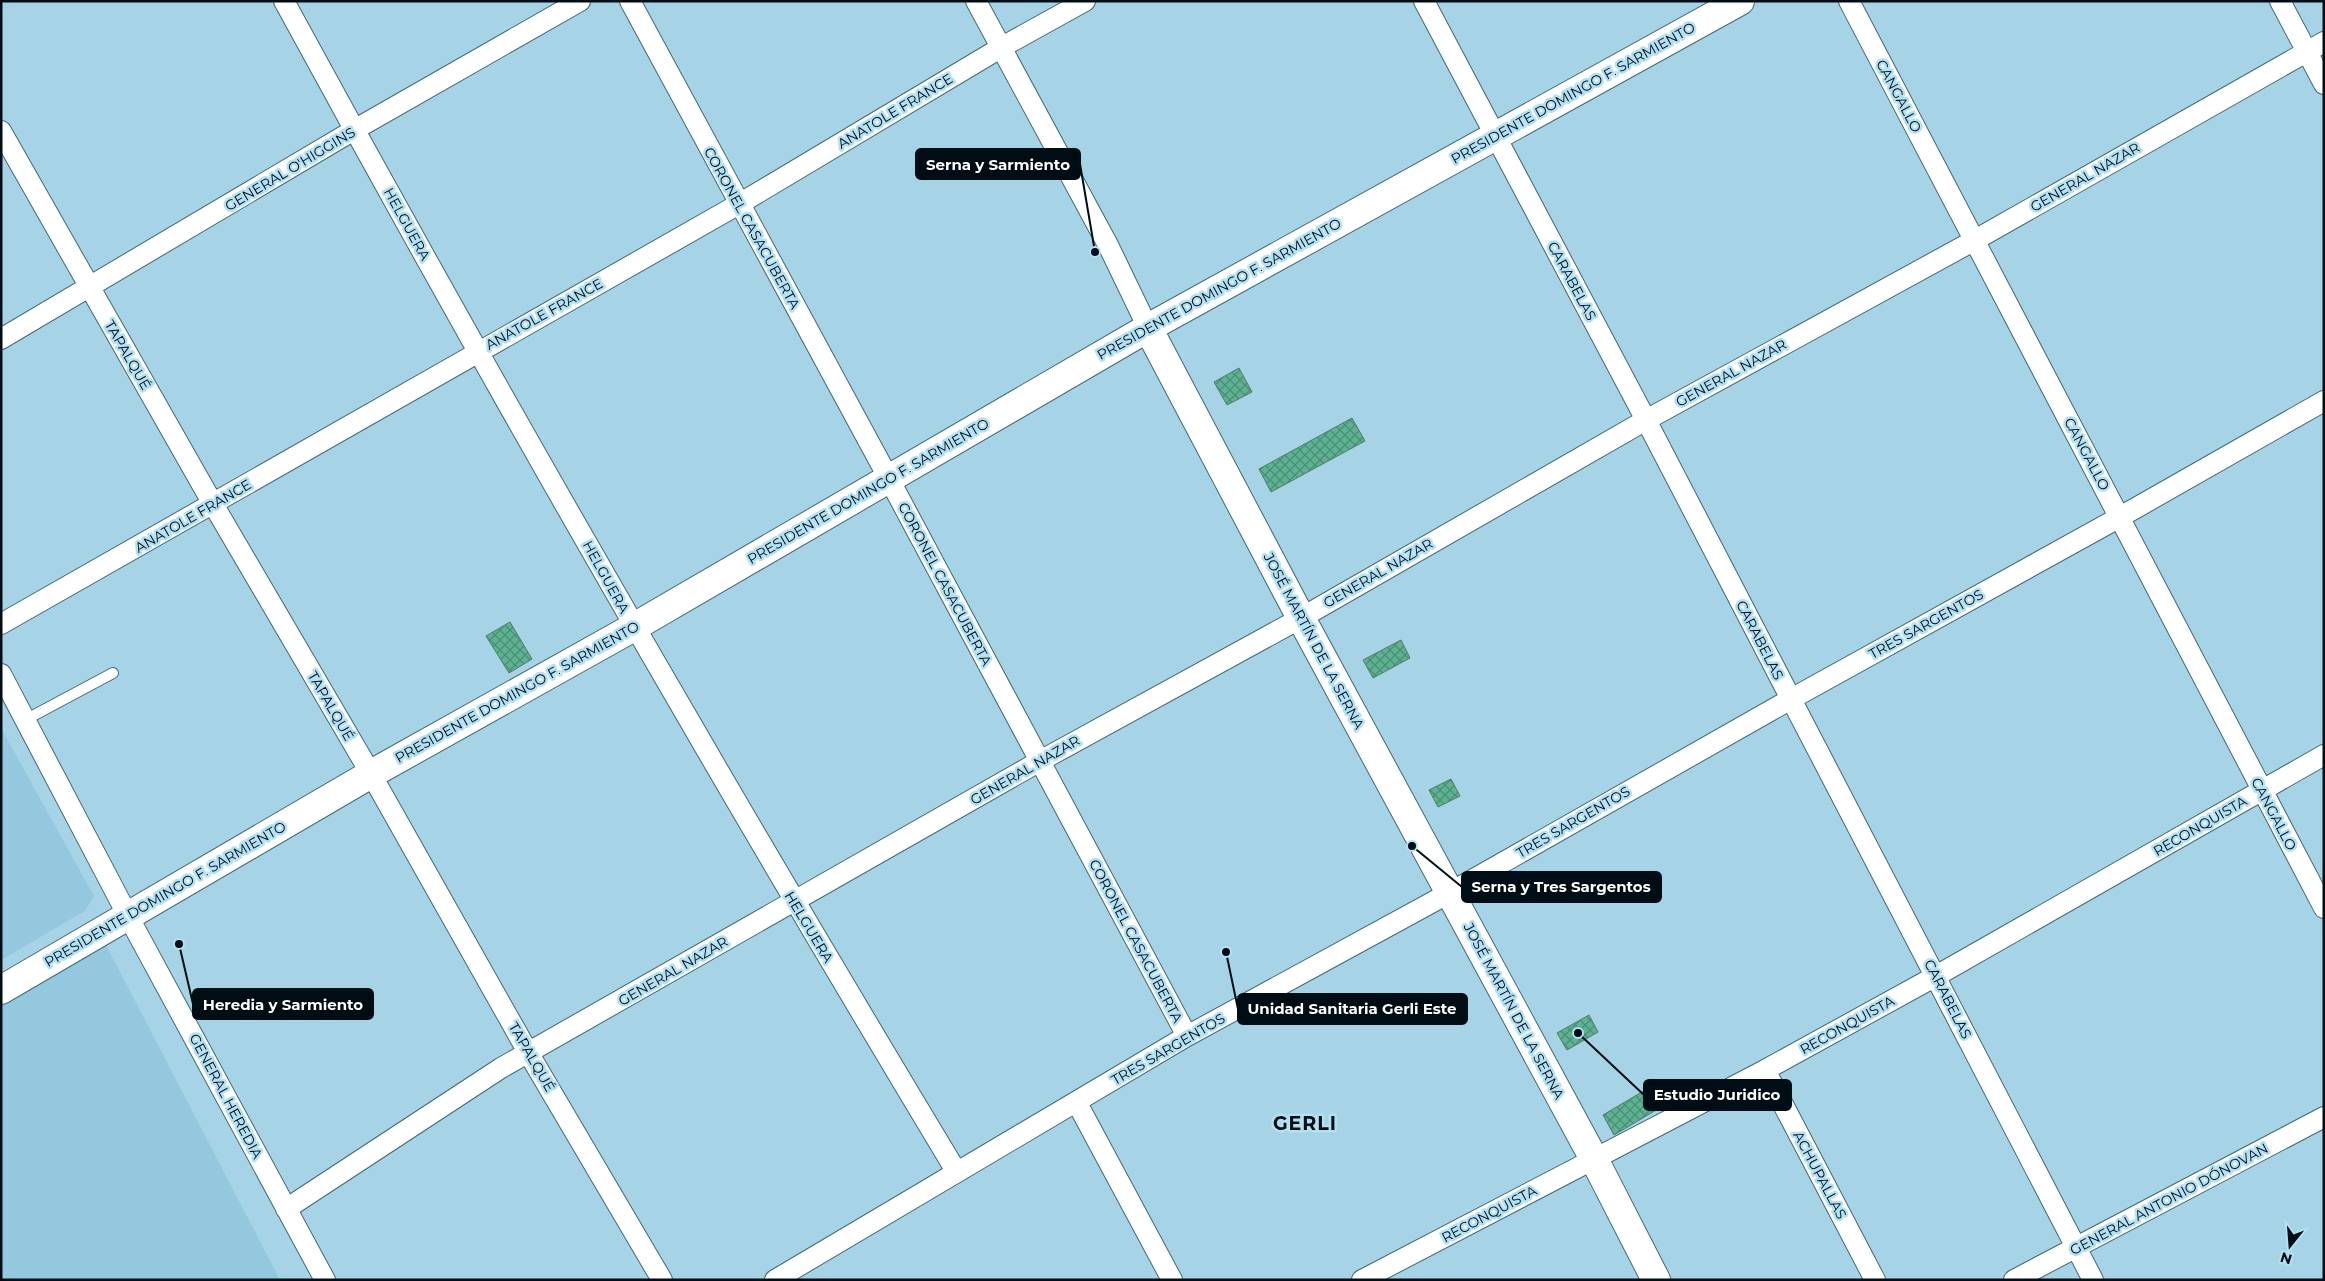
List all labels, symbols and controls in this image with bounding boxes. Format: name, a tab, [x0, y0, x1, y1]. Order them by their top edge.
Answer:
street label: PRESIDENTE DOMINGO F. SARMIENTO	[1448, 18, 1698, 168]
street label: CANGALLO	[1872, 56, 1926, 136]
street label: ANATOLE FRANCE	[834, 69, 956, 153]
street label: GENERAL O'HIGGINS	[222, 123, 358, 215]
street label: GENERAL NAZAR	[2027, 138, 2143, 216]
street label: CORONEL CASACUBERTA	[700, 144, 805, 313]
callout: Serna y Sarmiento	[916, 149, 1080, 179]
text: Serna y Sarmiento	[926, 155, 1070, 174]
street label: HELGUERA	[380, 185, 435, 264]
street label: PRESIDENTE DOMINGO F. SARMIENTO	[1094, 214, 1344, 364]
street label: CARABELAS	[1544, 238, 1600, 324]
street label: ANATOLE FRANCE	[482, 274, 606, 354]
street label: TAPALQUÉ	[101, 317, 155, 393]
street label: GENERAL NAZAR	[1673, 335, 1789, 411]
street label: PRESIDENTE DOMINGO F. SARMIENTO	[744, 414, 992, 568]
street label: CANGALLO	[2060, 414, 2114, 494]
street label: ANATOLE FRANCE	[132, 475, 254, 557]
street label: CORONEL CASACUBERTA	[894, 499, 996, 670]
street label: GENERAL NAZAR	[1320, 534, 1436, 612]
street label: HELGUERA	[579, 538, 634, 617]
street label: JOSÉ MARTÍN DE LA SERNA	[1259, 549, 1369, 733]
street label: TRES SARGENTOS	[1865, 585, 1987, 663]
street label: CARABELAS	[1732, 597, 1788, 683]
street label: PRESIDENTE DOMINGO F. SARMIENTO	[392, 617, 642, 767]
street label: TAPALQUÉ	[304, 668, 358, 744]
street label: GENERAL NAZAR	[967, 731, 1083, 809]
street label: CANGALLO	[2247, 774, 2301, 854]
street label: TRES SARGENTOS	[1513, 782, 1633, 862]
street label: RECONQUISTA	[2150, 791, 2251, 860]
street label: PRESIDENTE DOMINGO F. SARMIENTO	[41, 817, 289, 971]
street label: CORONEL CASACUBERTA	[1085, 856, 1187, 1027]
callout: Serna y Tres Sargentos	[1462, 872, 1661, 902]
text: Serna y Tres Sargentos	[1471, 877, 1651, 896]
street label: HELGUERA	[781, 888, 838, 967]
street label: JOSÉ MARTÍN DE LA SERNA	[1459, 919, 1569, 1103]
street label: GENERAL NAZAR	[615, 932, 731, 1010]
street label: CARABELAS	[1920, 956, 1976, 1042]
callout: Heredia y Sarmiento	[193, 989, 373, 1019]
street label: RECONQUISTA	[1797, 991, 1898, 1058]
callout: Unidad Sanitaria Gerli Este	[1238, 994, 1467, 1024]
text: Heredia y Sarmiento	[203, 995, 363, 1014]
text: Unidad Sanitaria Gerli Este	[1247, 999, 1457, 1018]
street label: TRES SARGENTOS	[1108, 1009, 1228, 1089]
street label: TAPALQUÉ	[505, 1019, 559, 1095]
street label: GENERAL HEREDIA	[185, 1030, 267, 1162]
callout: Estudio Juridico	[1644, 1080, 1791, 1110]
text: Estudio Juridico	[1654, 1085, 1780, 1104]
district label: GERLI	[1273, 1112, 1337, 1135]
street label: ACHUPALLAS	[1789, 1128, 1851, 1222]
street label: GENERAL ANTONIO DÓNOVAN	[2067, 1139, 2271, 1259]
street label: RECONQUISTA	[1438, 1181, 1540, 1247]
north arrow	[2265, 1221, 2315, 1271]
text: N	[2278, 1248, 2294, 1269]

